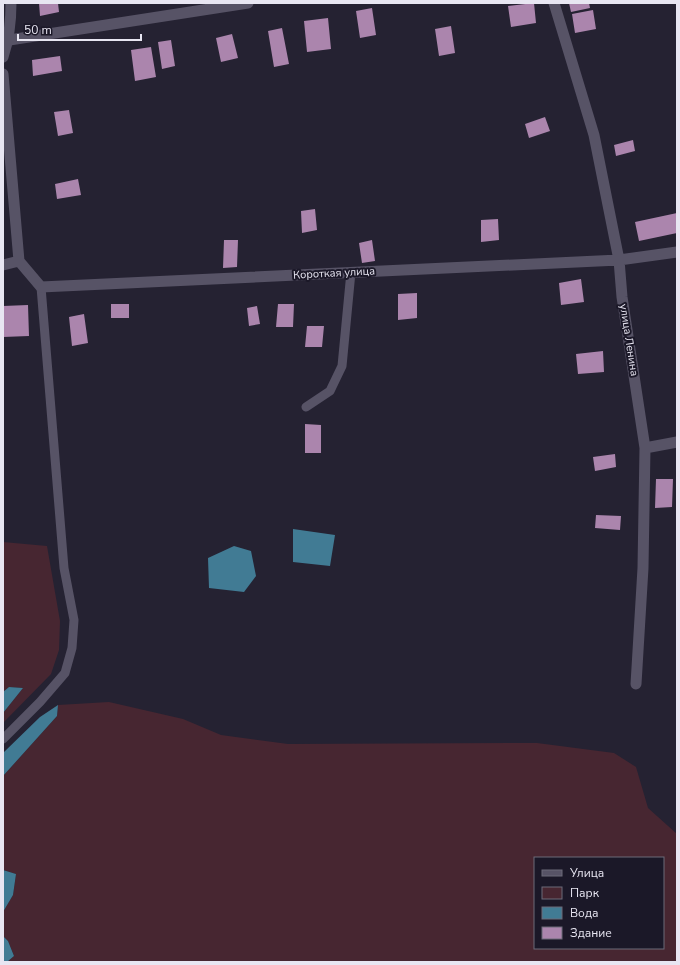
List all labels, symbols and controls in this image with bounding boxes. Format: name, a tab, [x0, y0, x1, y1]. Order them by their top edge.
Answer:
scale bar	[18, 16, 141, 42]
text: 50 m	[24, 22, 52, 38]
street label: Короткая улица	[293, 263, 375, 283]
street label: улица Ленина	[616, 303, 642, 377]
legend	[534, 857, 664, 949]
text: Улица	[569, 865, 604, 881]
text: Парк	[570, 885, 600, 901]
text: Вода	[570, 905, 598, 921]
text: Здание	[570, 925, 612, 941]

